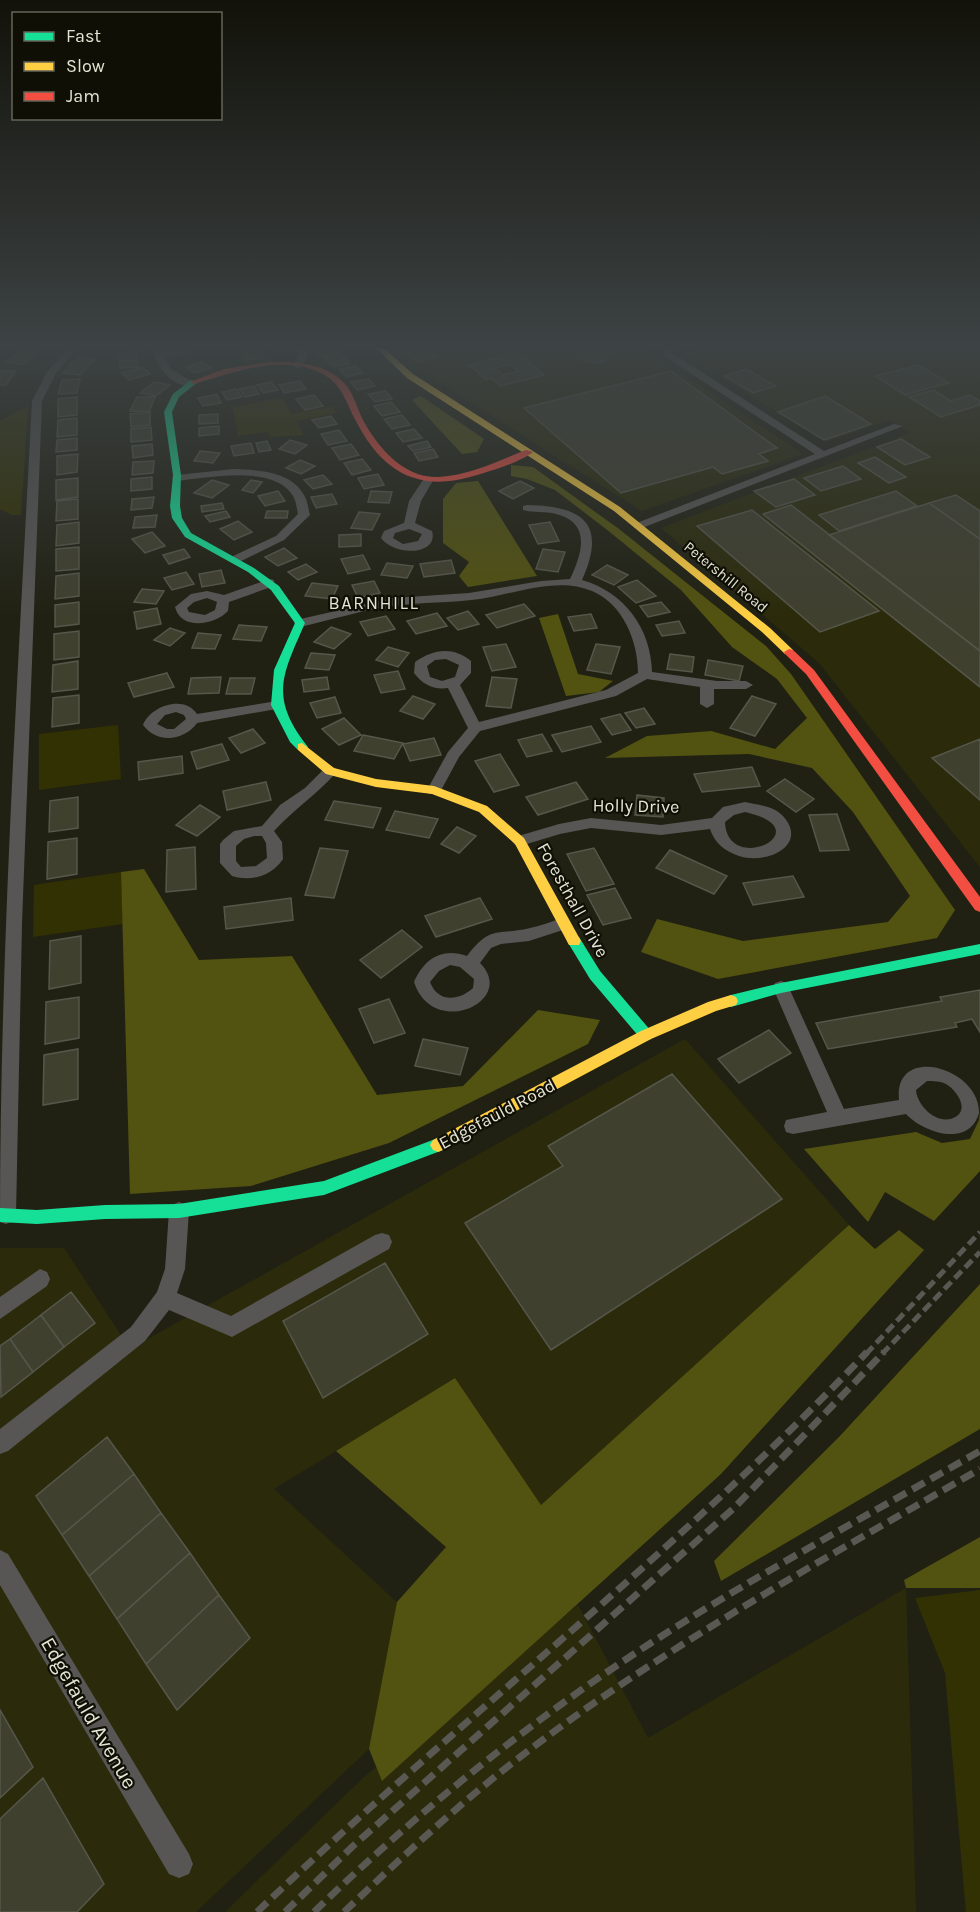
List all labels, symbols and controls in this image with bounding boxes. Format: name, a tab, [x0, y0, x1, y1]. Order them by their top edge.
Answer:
legend	[12, 12, 222, 120]
text: Fast	[66, 25, 101, 47]
text: Slow	[66, 55, 105, 77]
text: Jam	[66, 85, 100, 107]
street label: Petershill Road	[680, 538, 772, 616]
district label: BARNHILL	[329, 592, 419, 614]
street label: Holly Drive	[592, 794, 680, 818]
street label: Foresthall Drive	[532, 839, 614, 961]
street label: Edgefauld Road	[435, 1074, 559, 1154]
street label: Edgefauld Avenue	[36, 1633, 142, 1793]

